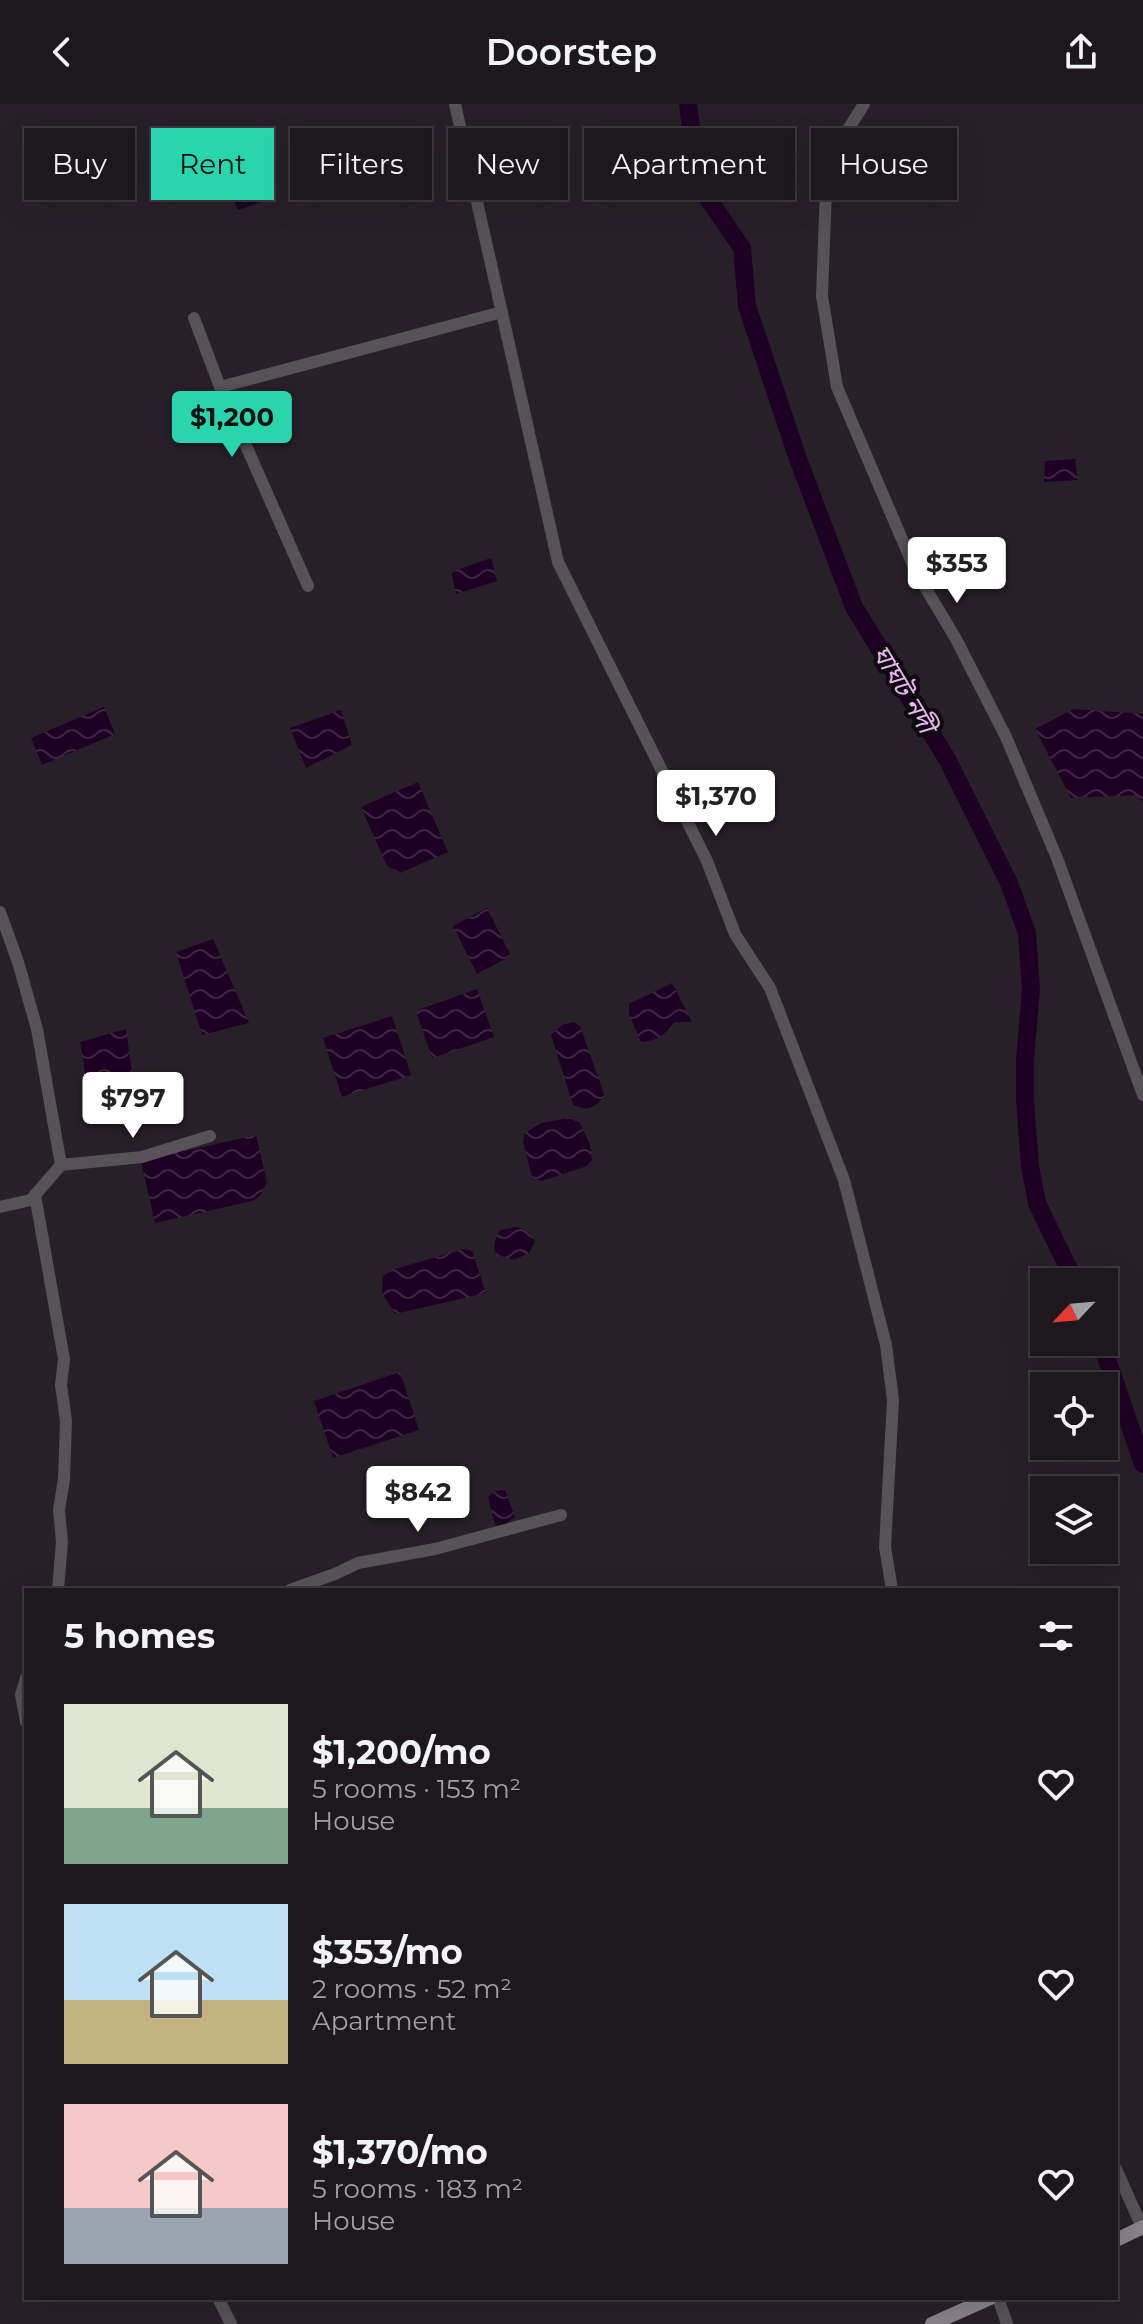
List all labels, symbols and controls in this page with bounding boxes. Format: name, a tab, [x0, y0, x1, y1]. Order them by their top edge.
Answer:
icon: back	[40, 30, 84, 74]
text: Doorstep	[486, 30, 657, 74]
icon: share	[1059, 30, 1103, 74]
chip: Buy	[24, 128, 135, 200]
chip: Rent	[151, 128, 274, 200]
chip: Filters	[290, 128, 432, 200]
chip: New	[448, 128, 568, 200]
chip: Apartment	[584, 128, 795, 200]
chip: House	[811, 128, 957, 200]
pin: $1,200	[167, 391, 297, 459]
text: $1,200	[190, 401, 274, 433]
pin: $353	[910, 537, 1004, 605]
text: $353	[926, 547, 988, 579]
water label: ঘাঘট নদী	[865, 639, 945, 743]
pin: $1,370	[651, 770, 781, 838]
text: $1,370	[675, 780, 757, 812]
pin: $797	[86, 1072, 180, 1140]
text: $797	[100, 1082, 166, 1114]
north arrow	[1030, 1268, 1118, 1356]
map controls	[1030, 1268, 1118, 1564]
button: locate	[1030, 1372, 1118, 1460]
pin: $842	[371, 1466, 465, 1534]
text: $842	[384, 1476, 452, 1508]
button: layers	[1030, 1476, 1118, 1564]
icon: filters	[1034, 1614, 1078, 1658]
text: 5 homes	[64, 1615, 215, 1657]
text: $1,200/mo	[312, 1731, 491, 1773]
icon: home	[128, 1736, 224, 1832]
icon: heart	[1034, 1762, 1078, 1806]
text: 5 rooms · 153 m²	[312, 1773, 521, 1805]
text: House	[312, 1805, 395, 1837]
text: $353/mo	[312, 1931, 463, 1973]
icon: home	[128, 1936, 224, 2032]
icon: heart	[1034, 1962, 1078, 2006]
text: 2 rooms · 52 m²	[312, 1973, 512, 2005]
text: Apartment	[312, 2005, 456, 2037]
text: $1,370/mo	[312, 2131, 488, 2173]
icon: home	[128, 2136, 224, 2232]
icon: heart	[1034, 2162, 1078, 2206]
text: 5 rooms · 183 m²	[312, 2173, 523, 2205]
text: House	[312, 2205, 395, 2237]

